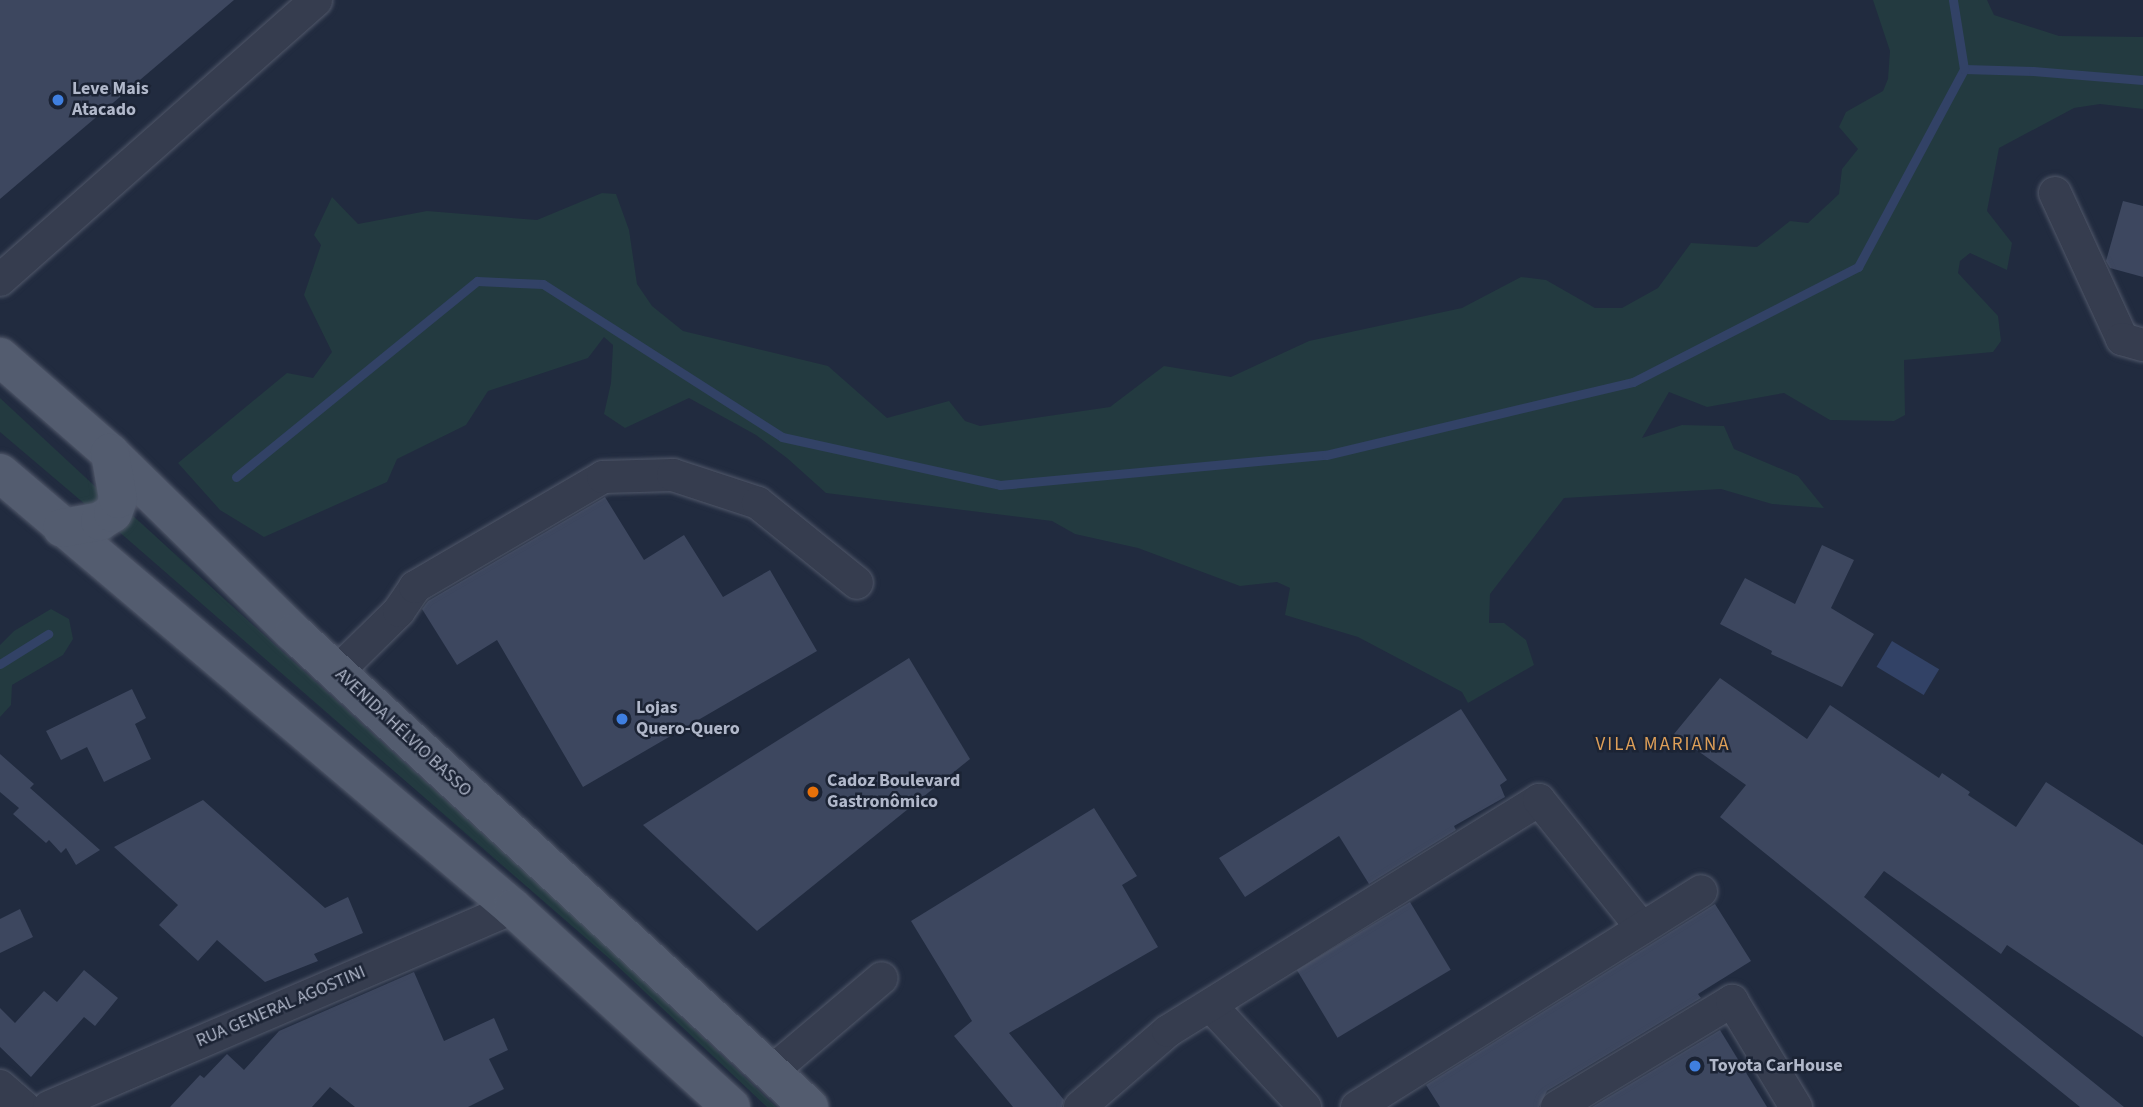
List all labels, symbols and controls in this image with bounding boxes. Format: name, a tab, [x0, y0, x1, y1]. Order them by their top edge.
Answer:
place label: Leve Mais Atacado	[72, 79, 149, 122]
marker: Leve Mais Atacado	[50, 92, 66, 108]
street label: AVENIDA HÉLVIO BASSO	[330, 664, 476, 802]
place label: Lojas Quero-Quero	[636, 698, 740, 740]
marker: Lojas Quero-Quero	[614, 711, 630, 727]
district label: VILA MARIANA	[1597, 734, 1729, 756]
place label: Cadoz Boulevard Gastronômico	[827, 771, 960, 814]
marker: Cadoz Boulevard Gastronômico	[805, 784, 821, 800]
street label: RUA GENERAL AGOSTINI	[193, 962, 369, 1052]
place label: Toyota CarHouse	[1709, 1055, 1843, 1077]
marker: Toyota CarHouse	[1687, 1058, 1703, 1074]

